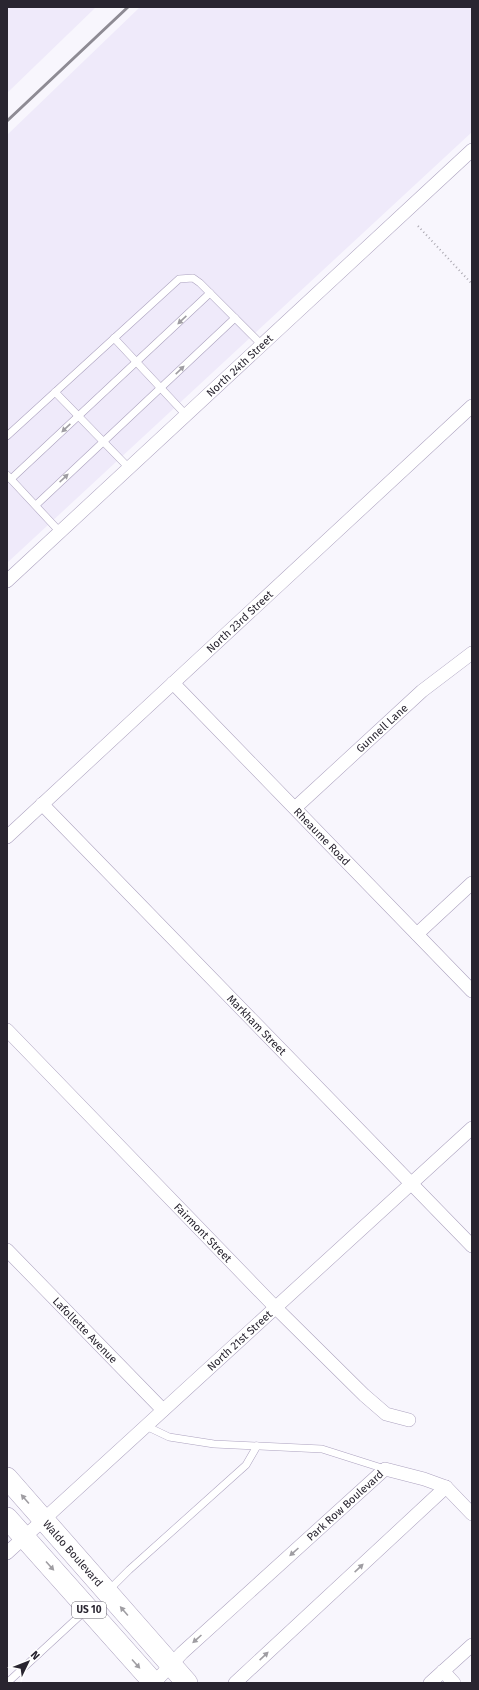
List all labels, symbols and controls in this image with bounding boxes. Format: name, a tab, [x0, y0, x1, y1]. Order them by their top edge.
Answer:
one-way arrow	[177, 315, 187, 325]
street label: North 24th Street	[204, 332, 275, 399]
one-way arrow	[175, 366, 184, 375]
one-way arrow	[61, 423, 71, 432]
one-way arrow	[59, 473, 69, 483]
street label: North 23rd Street	[204, 588, 275, 655]
street label: Gunnell Lane	[353, 701, 410, 755]
street label: Rheaume Road	[291, 805, 353, 868]
street label: Markham Street	[225, 992, 289, 1058]
street label: Fairmont Street	[172, 1200, 235, 1265]
street label: Lafollette Avenue	[50, 1294, 120, 1366]
street label: North 21st Street	[204, 1308, 275, 1373]
street label: Park Row Boulevard	[304, 1467, 386, 1543]
one-way arrow	[21, 1494, 30, 1504]
street label: Waldo Boulevard	[40, 1517, 106, 1589]
one-way arrow	[288, 1547, 299, 1556]
one-way arrow	[45, 1562, 54, 1571]
one-way arrow	[354, 1563, 364, 1573]
road number: US 10	[72, 1602, 106, 1618]
one-way arrow	[120, 1606, 129, 1617]
one-way arrow	[192, 1634, 202, 1644]
north arrow	[8, 1642, 48, 1682]
text: N	[28, 1648, 42, 1663]
one-way arrow	[259, 1652, 269, 1661]
one-way arrow	[132, 1658, 141, 1669]

